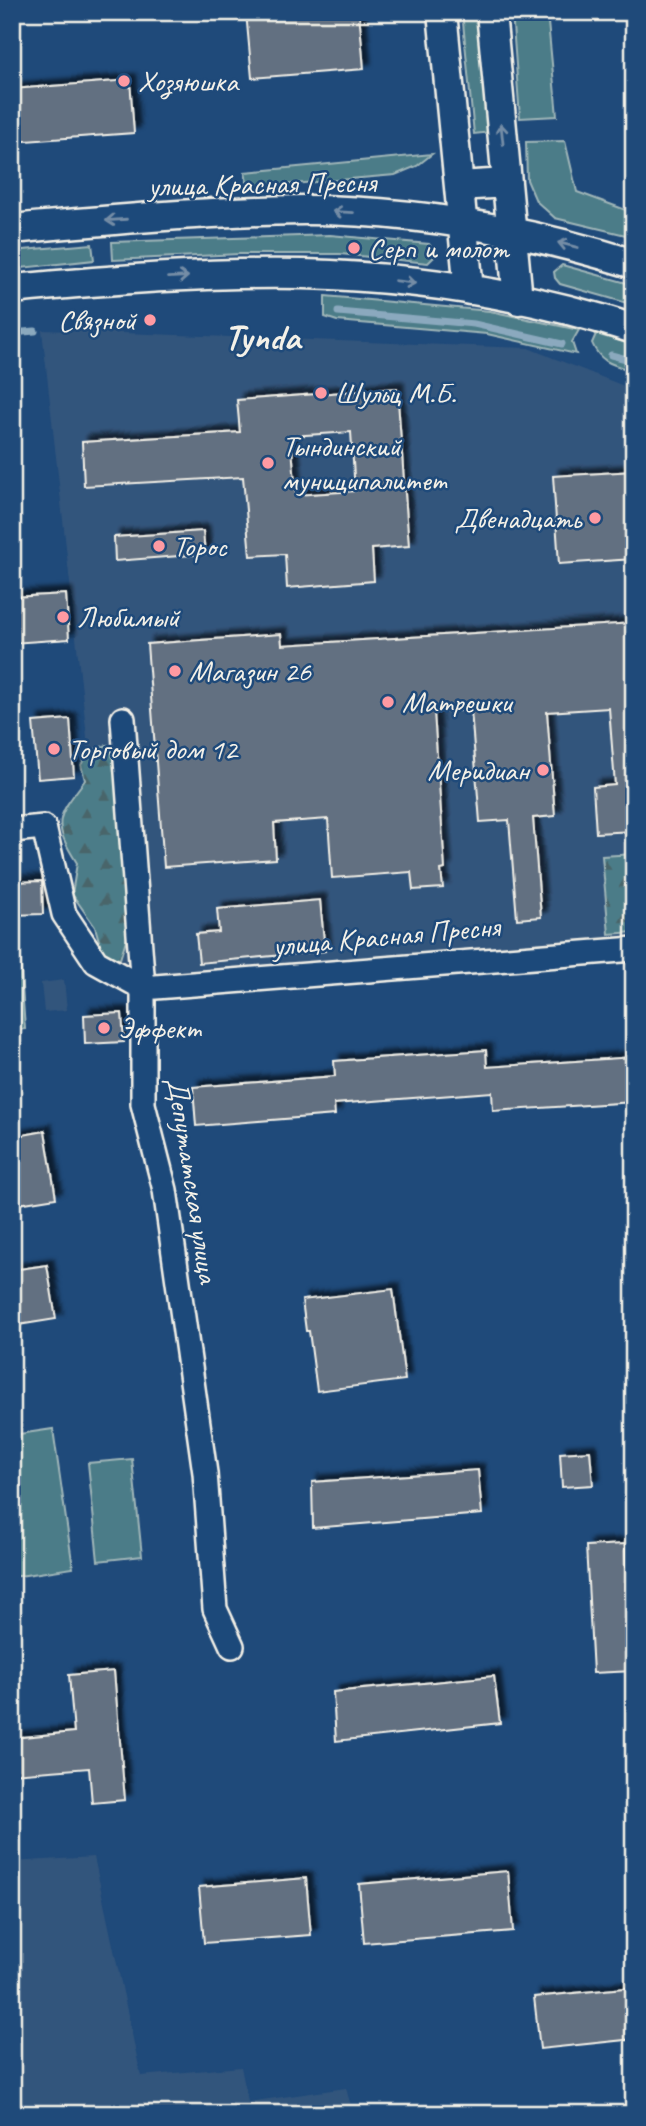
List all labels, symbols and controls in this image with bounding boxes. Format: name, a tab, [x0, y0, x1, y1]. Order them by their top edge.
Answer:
place label: Хозяюшка	[138, 62, 240, 100]
marker: Хозяюшка	[116, 73, 132, 89]
one-way arrow	[495, 123, 508, 146]
street label: улица Красная Пресня	[146, 163, 379, 205]
one-way arrow	[332, 206, 355, 219]
one-way arrow	[105, 213, 128, 226]
place label: Серп и молот	[368, 229, 510, 267]
one-way arrow	[557, 238, 580, 251]
marker: Серп и молот	[346, 240, 362, 256]
one-way arrow	[166, 270, 189, 283]
one-way arrow	[393, 276, 416, 289]
place label: Связной	[58, 301, 137, 339]
marker: Связной	[142, 312, 158, 328]
district label: Tynda	[224, 313, 304, 360]
place label: Шульц М.Б.	[335, 374, 456, 412]
marker: Шульц М.Б.	[313, 385, 329, 401]
place label: Тындинский муниципалитет	[282, 427, 448, 499]
marker: Тындинский муниципалитет	[260, 455, 276, 471]
place label: Двенадцать	[455, 499, 583, 537]
marker: Двенадцать	[587, 510, 603, 526]
place label: Торос	[173, 527, 228, 565]
marker: Торос	[151, 538, 167, 554]
place label: Любимый	[77, 598, 181, 636]
marker: Любимый	[55, 609, 71, 625]
place label: Магазин 26	[189, 652, 312, 690]
marker: Магазин 26	[167, 663, 183, 679]
place label: Матрешки	[402, 683, 513, 721]
marker: Матрешки	[380, 694, 396, 710]
place label: Торговый дом 12	[68, 730, 240, 768]
marker: Торговый дом 12	[46, 741, 62, 757]
place label: Меридиан	[428, 751, 532, 789]
marker: Меридиан	[535, 762, 551, 778]
street label: улица Красная Пресня	[269, 907, 504, 965]
place label: Эффект	[118, 1009, 203, 1047]
marker: Эффект	[96, 1020, 112, 1036]
street label: Депутатская улица	[158, 1075, 228, 1287]

